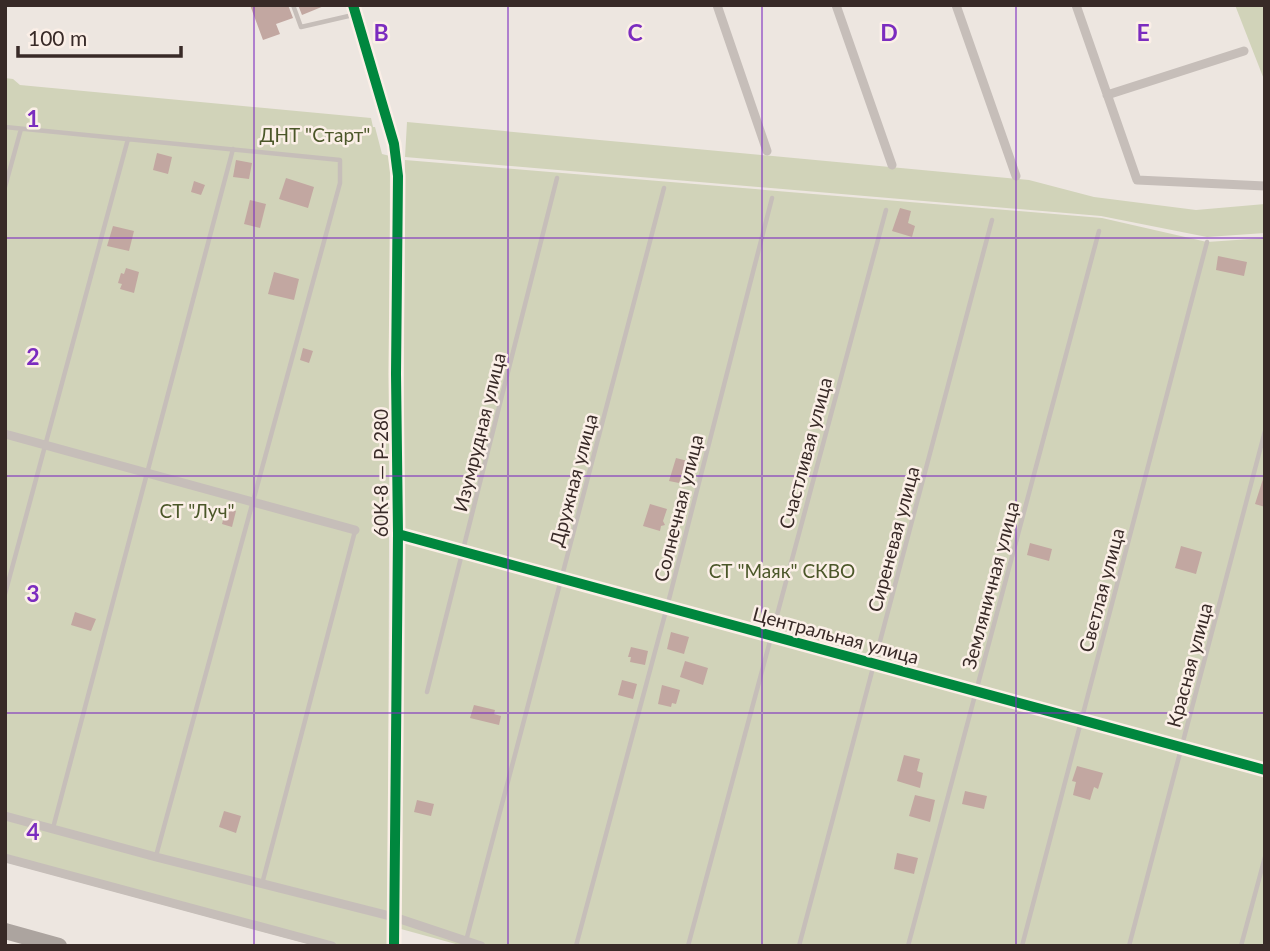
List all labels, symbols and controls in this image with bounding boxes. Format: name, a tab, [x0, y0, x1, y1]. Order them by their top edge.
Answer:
scale bar	[18, 14, 180, 58]
text: B	[373, 18, 389, 46]
text: C	[627, 18, 643, 46]
text: D	[880, 18, 898, 46]
text: E	[1136, 18, 1150, 46]
text: 100 m	[28, 25, 87, 50]
text: 1	[26, 104, 40, 132]
park label: ДНТ "Старт"	[260, 123, 370, 146]
text: 2	[26, 342, 40, 370]
street label: Изумрудная улица	[448, 350, 510, 514]
street label: Счастливая улица	[774, 375, 836, 531]
street label: 60К-8 — Р-280	[369, 409, 392, 537]
street label: Дружная улица	[544, 411, 602, 549]
street label: Солнечная улица	[649, 432, 707, 584]
street label: Сиреневая улица	[862, 464, 924, 614]
park label: СТ "Луч"	[160, 499, 234, 522]
street label: Земляничная улица	[957, 499, 1023, 671]
street label: Светлая улица	[1073, 526, 1129, 654]
park label: СТ "Маяк" СКВО	[709, 559, 855, 582]
text: 3	[26, 579, 40, 607]
street label: Красная улица	[1161, 600, 1217, 730]
street label: Центральная улица	[750, 602, 922, 668]
text: 4	[26, 817, 40, 845]

